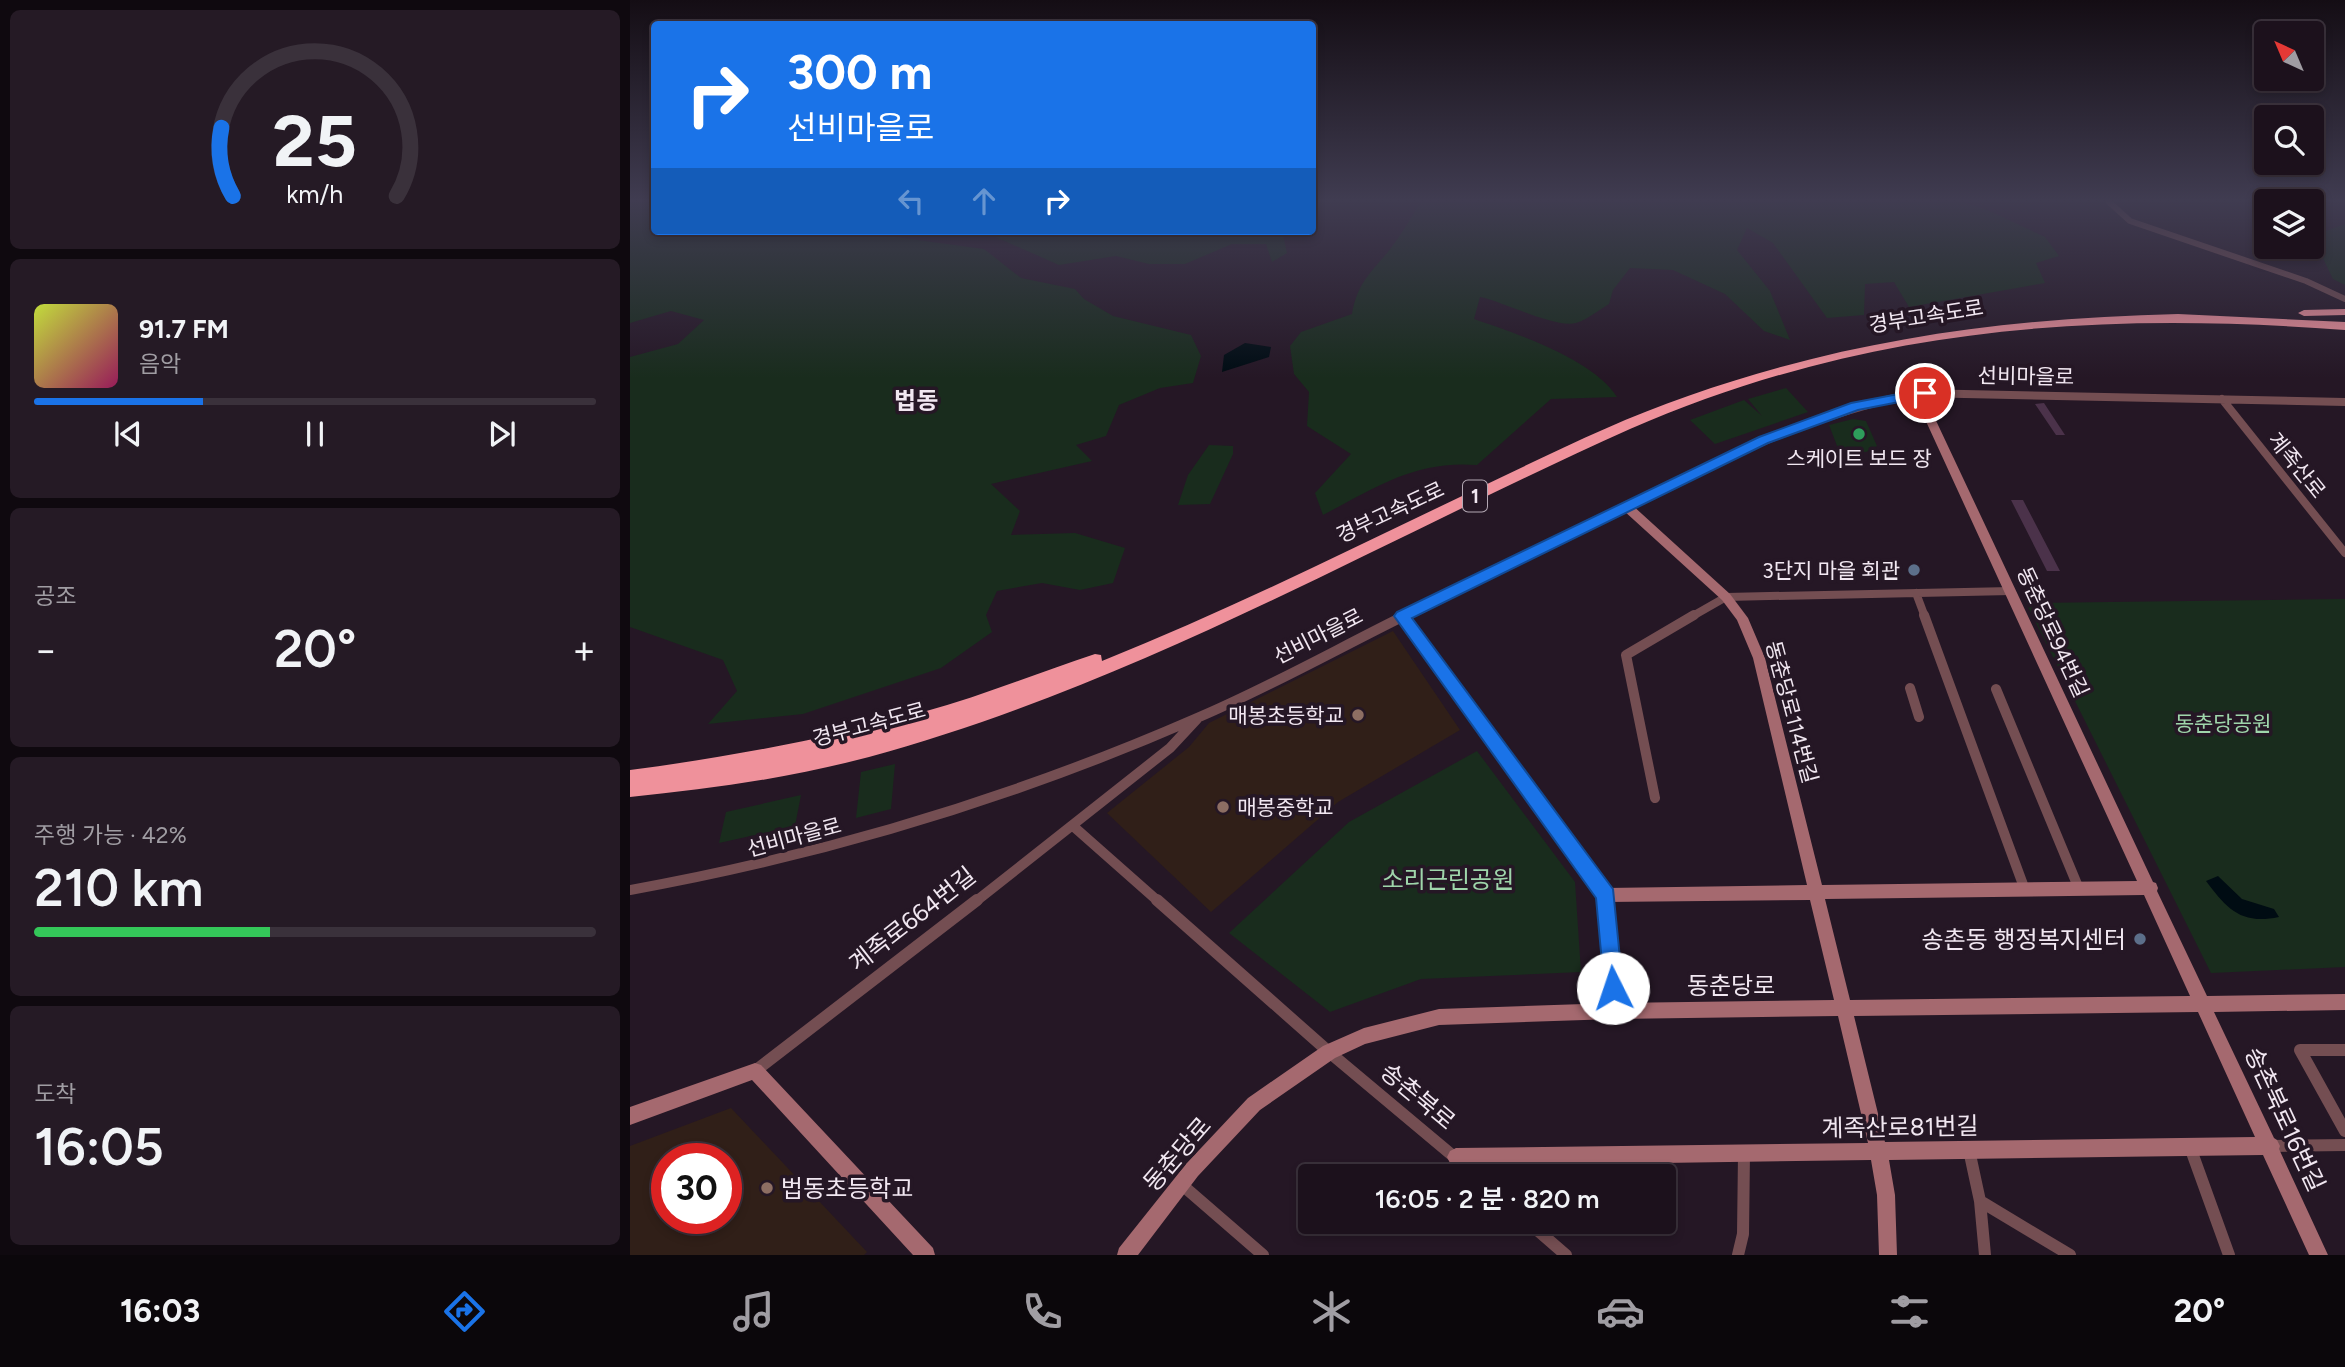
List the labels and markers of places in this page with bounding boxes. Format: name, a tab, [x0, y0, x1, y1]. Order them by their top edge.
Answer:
pin	[1895, 363, 1955, 423]
marker: 스케이트 보드 장	[1851, 426, 1867, 442]
place label: 스케이트 보드 장	[1786, 446, 1932, 471]
place label: 3단지 마을 회관	[1762, 558, 1900, 583]
marker: 3단지 마을 회관	[1906, 562, 1922, 578]
place label: 매봉초등학교	[1228, 703, 1344, 728]
marker: 매봉초등학교	[1350, 707, 1366, 723]
place label: 매봉중학교	[1237, 795, 1334, 820]
marker: 매봉중학교	[1215, 799, 1231, 815]
place label: 송촌동 행정복지센터	[1921, 925, 2126, 954]
marker: 송촌동 행정복지센터	[2132, 931, 2148, 947]
place label: 법동초등학교	[781, 1174, 913, 1203]
marker: 법동초등학교	[759, 1180, 775, 1196]

